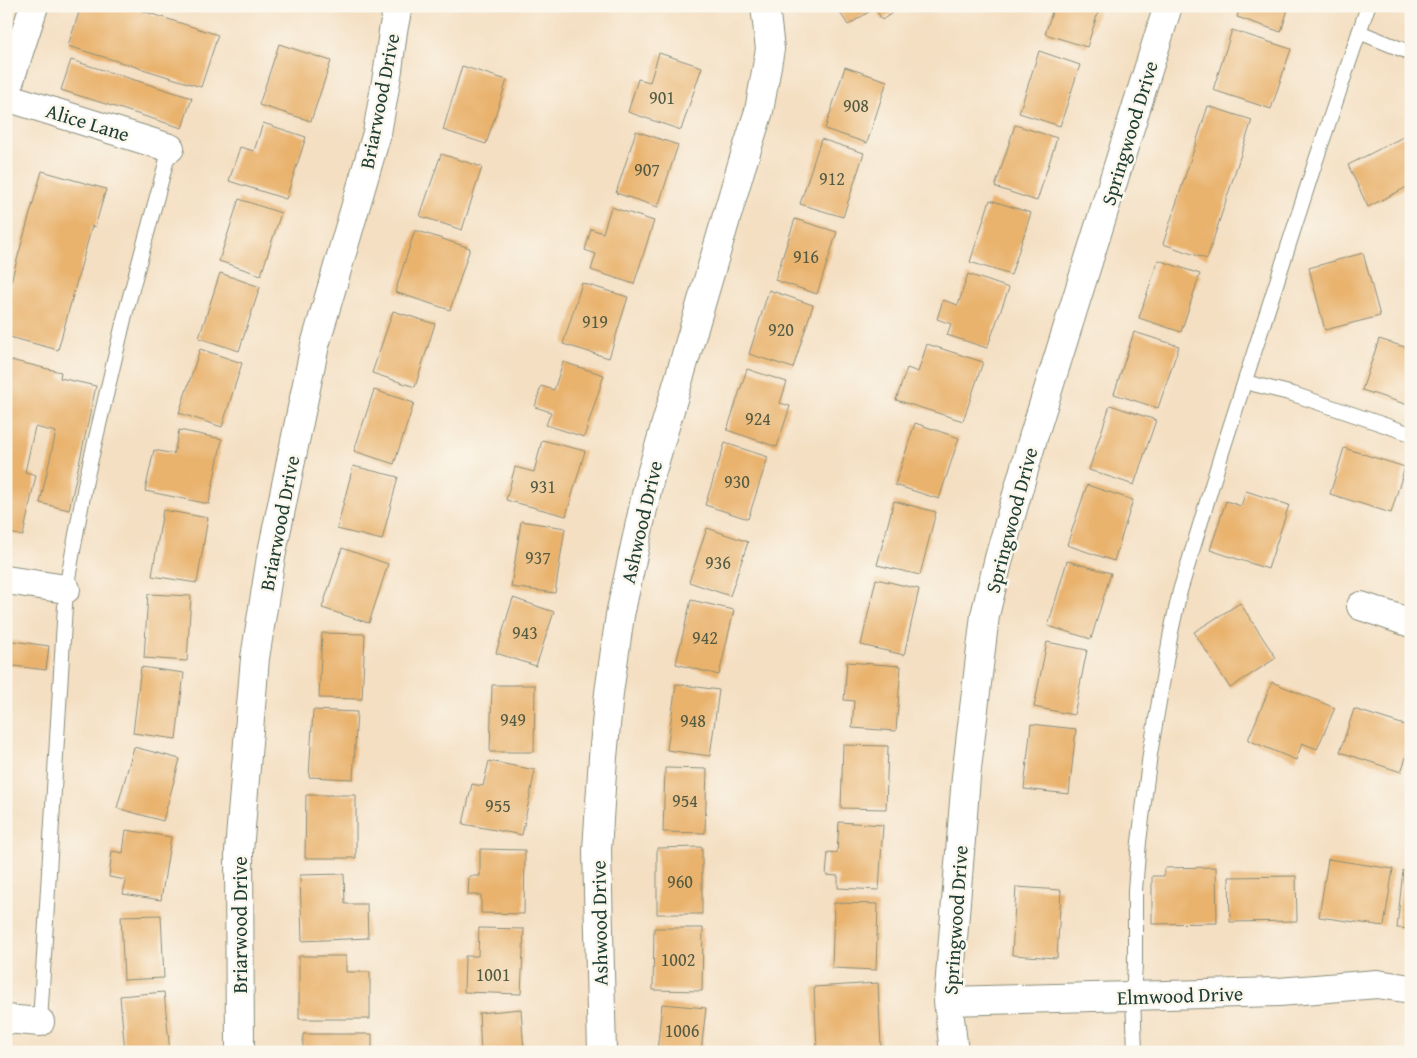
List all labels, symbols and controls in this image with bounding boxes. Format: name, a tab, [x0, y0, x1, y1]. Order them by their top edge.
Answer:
street label: Briarwood Drive	[352, 31, 406, 171]
street label: Springwood Drive	[1093, 57, 1165, 209]
house number: 901	[649, 84, 675, 111]
house number: 908	[843, 92, 869, 119]
street label: Alice Lane	[43, 96, 133, 148]
house number: 907	[634, 156, 660, 183]
house number: 912	[819, 165, 845, 192]
house number: 916	[793, 243, 819, 270]
house number: 919	[582, 308, 608, 335]
house number: 920	[768, 316, 794, 343]
house number: 924	[745, 405, 771, 432]
street label: Springwood Drive	[978, 444, 1044, 596]
street label: Briarwood Drive	[252, 453, 306, 593]
street label: Ashwood Drive	[613, 458, 669, 586]
house number: 930	[724, 468, 750, 495]
house number: 931	[530, 473, 556, 500]
house number: 937	[525, 544, 551, 571]
house number: 936	[705, 549, 731, 576]
house number: 943	[512, 619, 538, 646]
house number: 942	[692, 624, 718, 651]
house number: 949	[500, 706, 526, 733]
house number: 948	[680, 707, 706, 734]
house number: 954	[672, 787, 698, 814]
house number: 955	[485, 792, 511, 819]
street label: Springwood Drive	[935, 844, 975, 996]
street label: Briarwood Drive	[225, 856, 254, 994]
street label: Ashwood Drive	[583, 860, 615, 986]
house number: 960	[667, 868, 693, 895]
house number: 1002	[661, 946, 695, 973]
house number: 1001	[476, 961, 510, 988]
street label: Elmwood Drive	[1116, 978, 1244, 1012]
house number: 1006	[665, 1017, 699, 1044]

